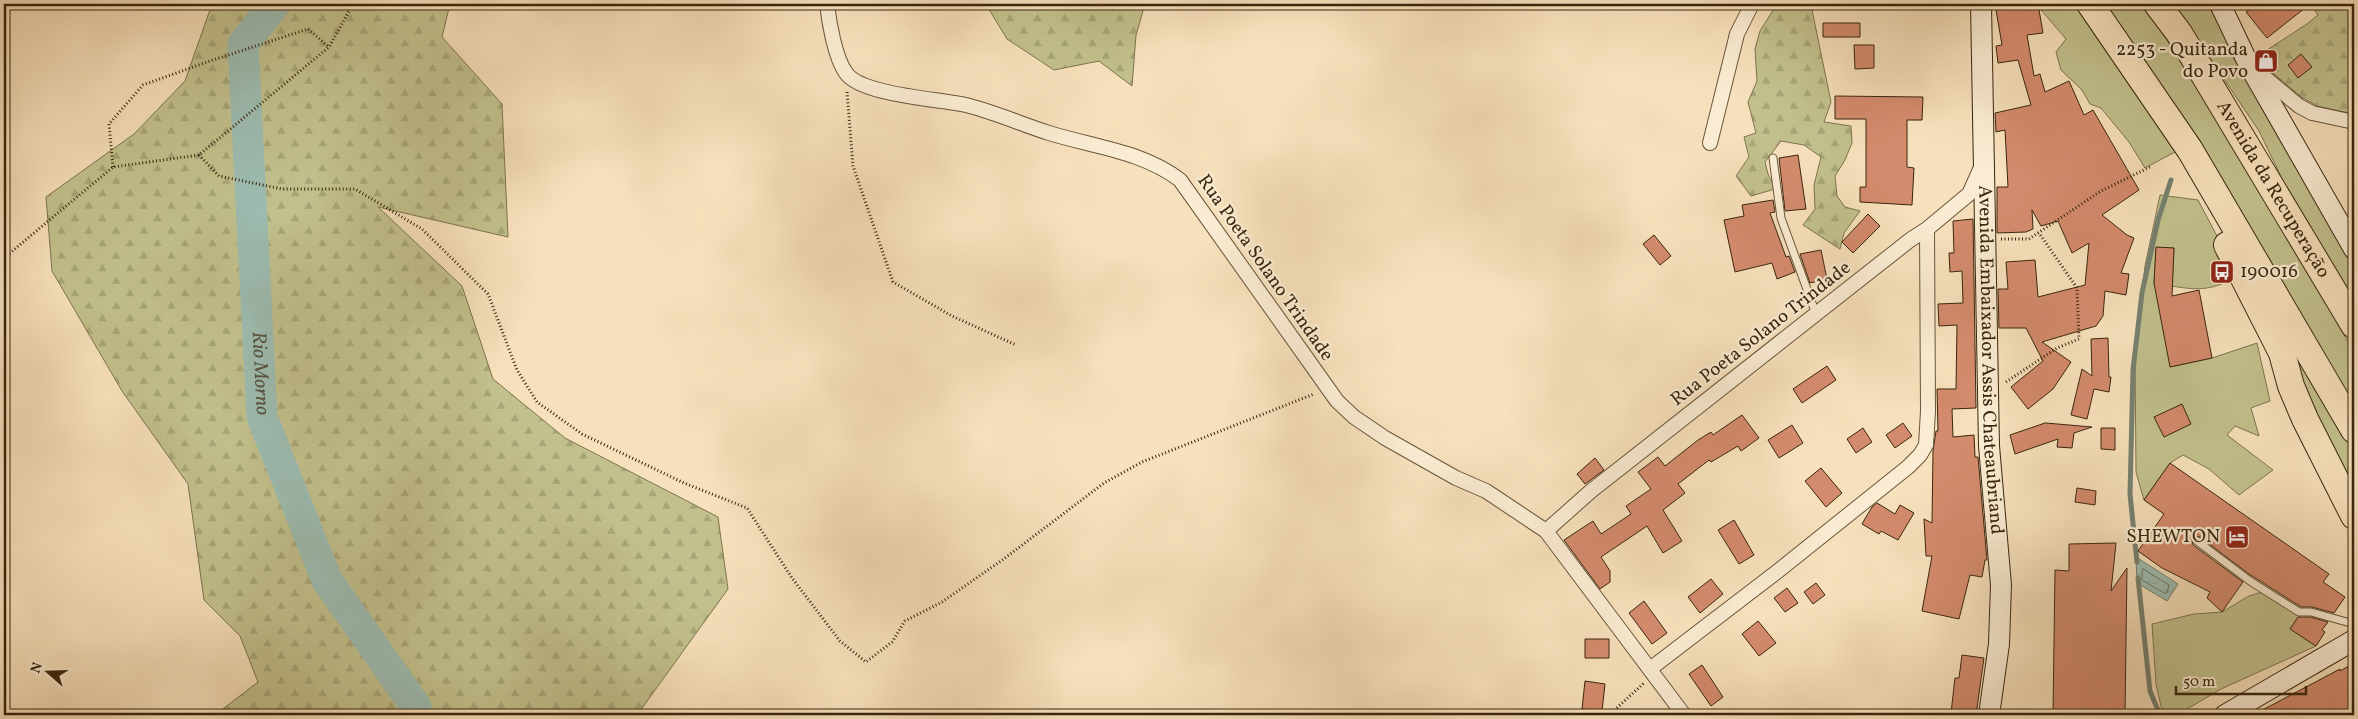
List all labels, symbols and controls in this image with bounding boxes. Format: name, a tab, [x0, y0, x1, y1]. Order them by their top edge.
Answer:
place label: 2253 - Quitanda do Povo	[2116, 37, 2248, 85]
shop icon: 2253 - Quitanda do Povo	[2253, 48, 2279, 74]
street label: Avenida da Recuperação	[2210, 96, 2336, 283]
street label: Rua Poeta Solano Trindade	[1191, 170, 1339, 366]
street label: Avenida Embaixador Assis Chateaubriand	[1971, 185, 2010, 536]
street label: Rua Poeta Solano Trindade	[1665, 255, 1857, 413]
bus stop icon: 190016	[2209, 259, 2235, 285]
place label: 190016	[2240, 259, 2298, 285]
water label: Rio Morno	[244, 331, 276, 416]
place label: SHEWTON	[2126, 524, 2220, 550]
hotel icon: SHEWTON	[2224, 524, 2250, 550]
north arrow	[22, 646, 72, 696]
text: N	[27, 660, 48, 676]
scale bar	[2176, 664, 2306, 696]
text: 50 m	[2183, 672, 2215, 693]

